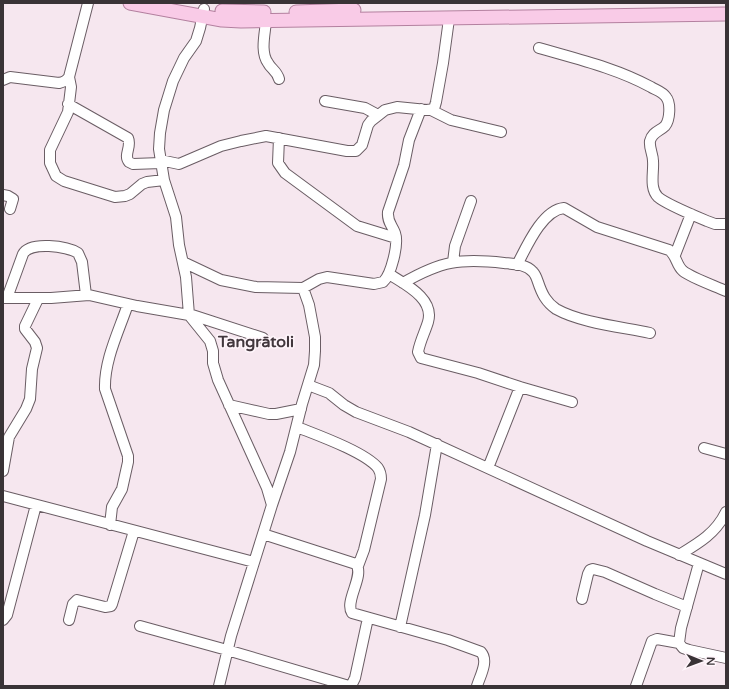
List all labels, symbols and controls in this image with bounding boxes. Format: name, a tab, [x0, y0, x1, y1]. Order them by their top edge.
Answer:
district label: Tangrātoli	[217, 332, 294, 352]
north arrow	[681, 641, 721, 681]
text: N	[704, 657, 717, 666]

